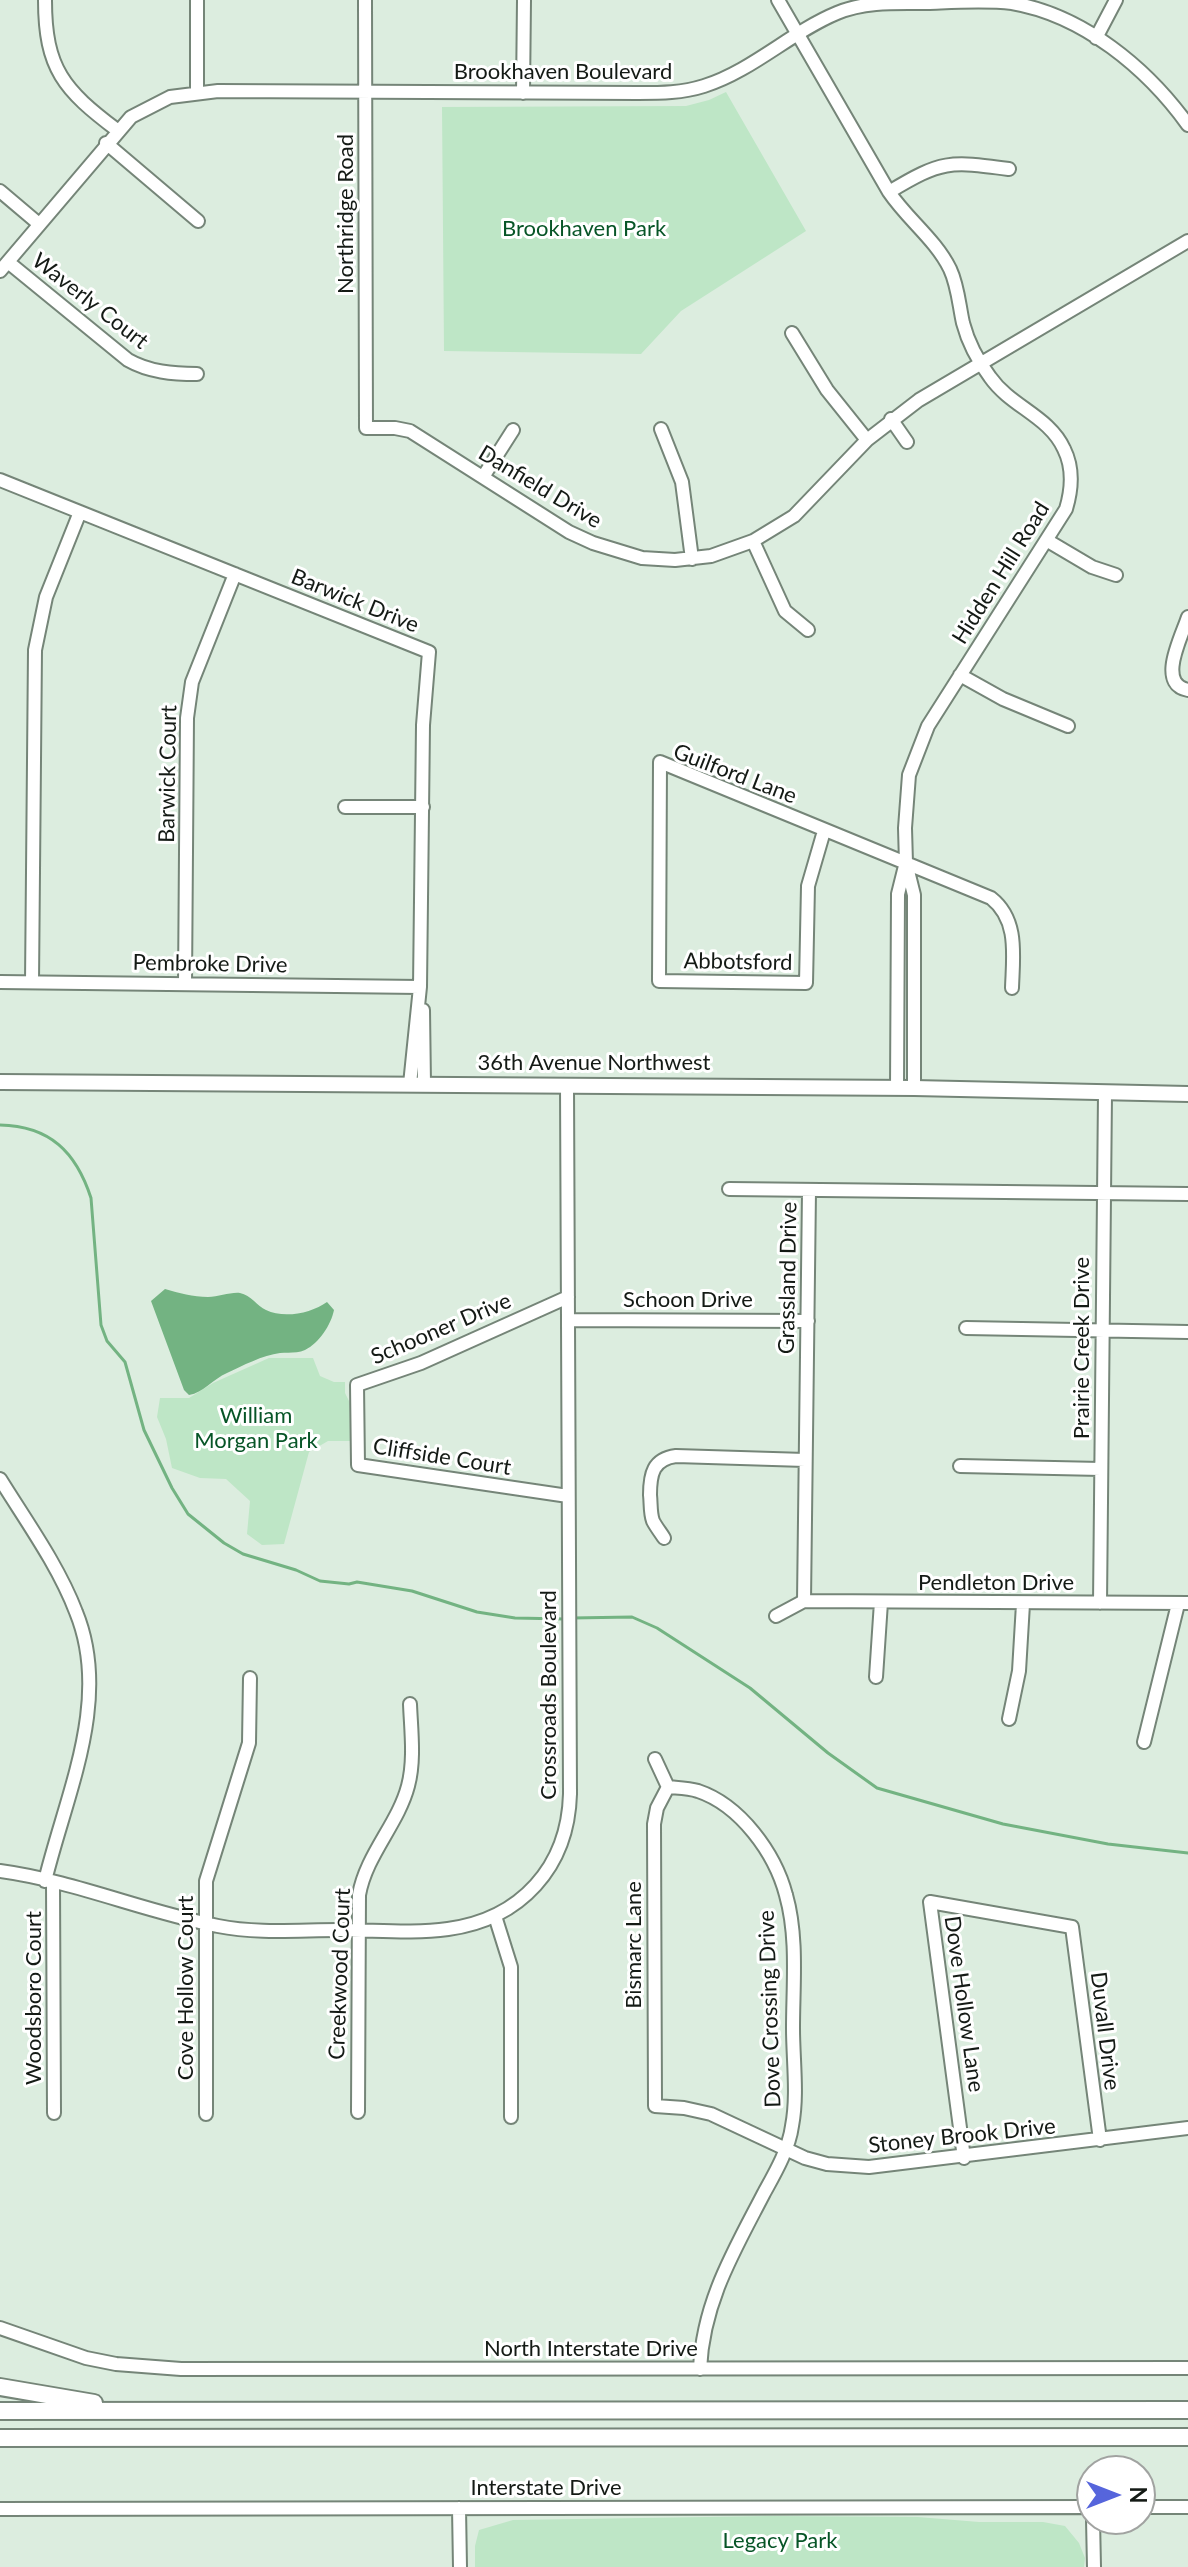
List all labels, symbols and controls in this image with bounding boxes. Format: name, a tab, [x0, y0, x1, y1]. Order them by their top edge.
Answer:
street label: Brookhaven Boulevard	[454, 59, 672, 85]
street label: Northridge Road	[333, 134, 359, 294]
park label: Brookhaven Park	[502, 216, 666, 242]
street label: Waverly Court	[27, 247, 153, 355]
street label: Danfield Drive	[474, 440, 606, 534]
street label: Hidden Hill Road	[947, 497, 1055, 649]
street label: Barwick Drive	[287, 563, 423, 639]
street label: Barwick Court	[154, 705, 182, 843]
street label: Guilford Lane	[670, 738, 800, 810]
street label: Abbotsford	[683, 948, 793, 976]
street label: Pembroke Drive	[132, 949, 288, 979]
street label: 36th Avenue Northwest	[478, 1050, 710, 1076]
street label: Grassland Drive	[773, 1202, 803, 1354]
street label: Prairie Creek Drive	[1069, 1257, 1095, 1439]
street label: Schoon Drive	[623, 1287, 753, 1313]
street label: Schooner Drive	[367, 1288, 515, 1370]
park label: William Morgan Park	[194, 1403, 318, 1454]
street label: Cliffside Court	[371, 1433, 513, 1481]
street label: Pendleton Drive	[918, 1570, 1074, 1596]
street label: Crossroads Boulevard	[536, 1590, 562, 1800]
street label: Bismarc Lane	[621, 1881, 647, 2009]
street label: Creekwood Court	[324, 1888, 356, 2060]
street label: Cove Hollow Court	[173, 1896, 199, 2080]
street label: Dove Crossing Drive	[753, 1910, 787, 2108]
street label: Woodsboro Court	[21, 1911, 47, 2085]
street label: Dove Hollow Lane	[939, 1914, 989, 2094]
street label: Duvall Drive	[1085, 1970, 1125, 2092]
street label: Stoney Brook Drive	[867, 2113, 1057, 2159]
street label: North Interstate Drive	[484, 2336, 698, 2362]
north arrow	[1076, 2455, 1156, 2535]
street label: Interstate Drive	[470, 2475, 622, 2501]
text: N	[1125, 2487, 1152, 2503]
park label: Legacy Park	[723, 2528, 837, 2554]

